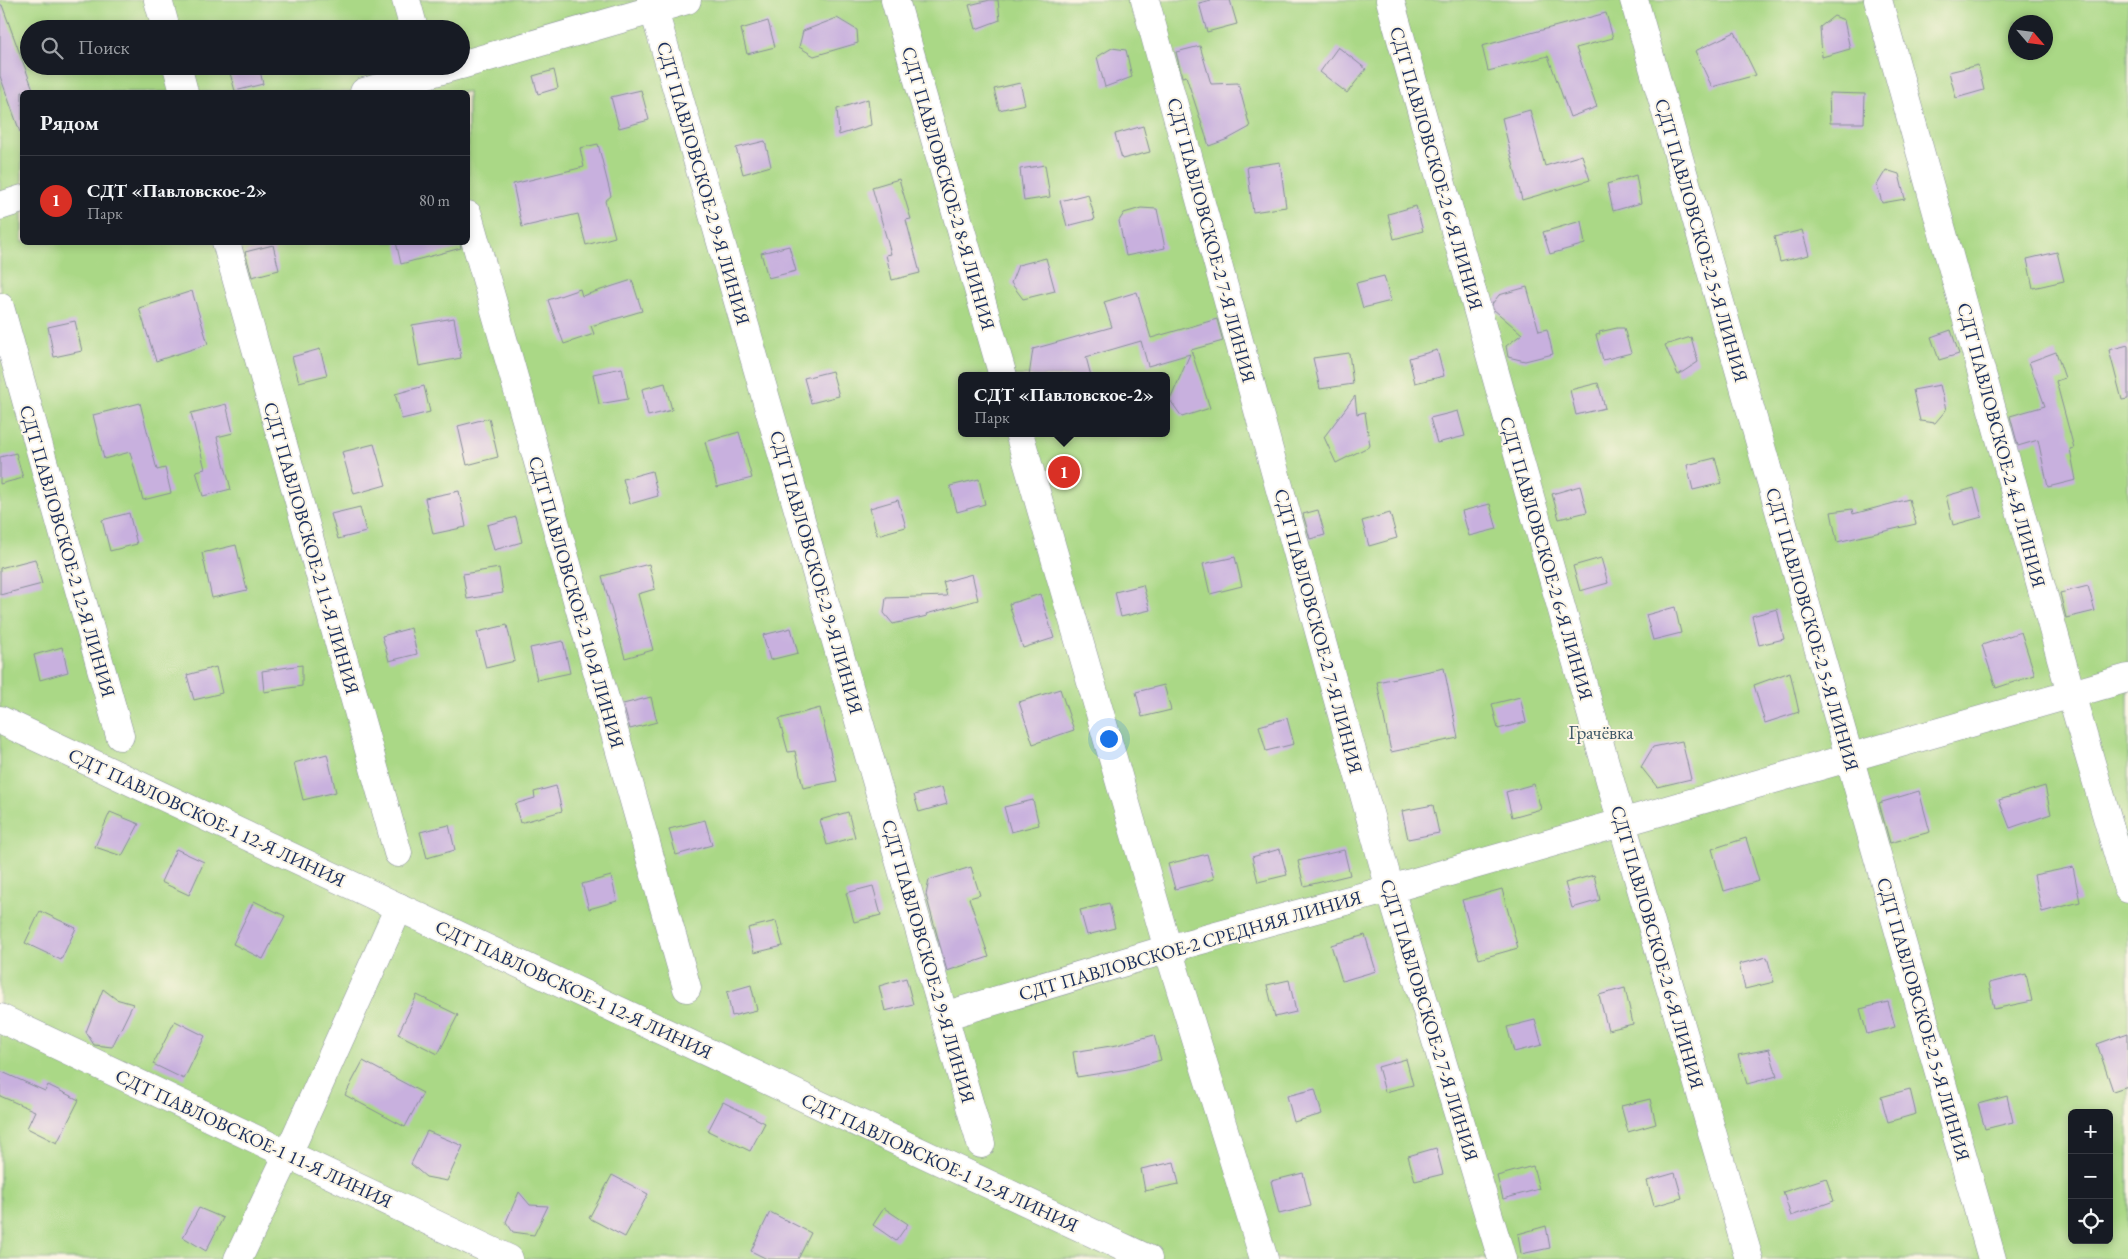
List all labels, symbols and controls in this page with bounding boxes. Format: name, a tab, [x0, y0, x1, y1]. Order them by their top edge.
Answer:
north arrow	[2008, 15, 2053, 60]
search box	[20, 20, 470, 75]
street label: СДТ ПАВЛОВСКОЕ-2 6-Я ЛИНИЯ	[1384, 23, 1489, 313]
icon: search	[38, 34, 66, 62]
text: Поиск	[78, 35, 130, 60]
street label: СДТ ПАВЛОВСКОЕ-2 9-Я ЛИНИЯ	[651, 38, 756, 328]
street label: СДТ ПАВЛОВСКОЕ-2 8-Я ЛИНИЯ	[896, 43, 1001, 333]
street label: СДТ ПАВЛОВСКОЕ-2 7-Я ЛИНИЯ	[1161, 95, 1262, 386]
street label: СДТ ПАВЛОВСКОЕ-2 5-Я ЛИНИЯ	[1649, 95, 1754, 385]
text: Рядом	[40, 109, 99, 136]
text: СДТ «Павловское-2»	[87, 178, 267, 203]
text: 1	[52, 190, 60, 211]
text: 80 m	[419, 190, 450, 211]
text: Парк	[87, 203, 123, 224]
street label: СДТ ПАВЛОВСКОЕ-2 4-Я ЛИНИЯ	[1951, 300, 2052, 591]
popup	[958, 372, 1170, 437]
text: СДТ «Павловское-2»	[974, 382, 1154, 407]
street label: СДТ ПАВЛОВСКОЕ-2 11-Я ЛИНИЯ	[258, 399, 365, 697]
street label: СДТ ПАВЛОВСКОЕ-2 12-Я ЛИНИЯ	[14, 402, 121, 700]
text: Парк	[974, 407, 1010, 428]
street label: СДТ ПАВЛОВСКОЕ-2 6-Я ЛИНИЯ	[1494, 413, 1599, 703]
street label: СДТ ПАВЛОВСКОЕ-2 9-Я ЛИНИЯ	[764, 427, 869, 717]
street label: СДТ ПАВЛОВСКОЕ-2 10-Я ЛИНИЯ	[523, 453, 630, 751]
pin: 1	[1048, 453, 1080, 491]
street label: СДТ ПАВЛОВСКОЕ-2 5-Я ЛИНИЯ	[1760, 484, 1865, 774]
street label: СДТ ПАВЛОВСКОЕ-2 7-Я ЛИНИЯ	[1268, 486, 1369, 777]
park label: Грачёвка	[1569, 720, 1634, 745]
your location	[1096, 726, 1122, 752]
street label: СДТ ПАВЛОВСКОЕ-1 12-Я ЛИНИЯ	[64, 742, 350, 893]
street label: СДТ ПАВЛОВСКОЕ-2 6-Я ЛИНИЯ	[1605, 802, 1710, 1092]
street label: СДТ ПАВЛОВСКОЕ-2 9-Я ЛИНИЯ	[876, 816, 981, 1106]
street label: СДТ ПАВЛОВСКОЕ-2 5-Я ЛИНИЯ	[1871, 874, 1976, 1164]
street label: СДТ ПАВЛОВСКОЕ-2 7-Я ЛИНИЯ	[1375, 876, 1485, 1165]
street label: СДТ ПАВЛОВСКОЕ-2 СРЕДНЯЯ ЛИНИЯ	[1016, 884, 1365, 1007]
street label: СДТ ПАВЛОВСКОЕ-1 12-Я ЛИНИЯ	[431, 914, 717, 1065]
street label: СДТ ПАВЛОВСКОЕ-1 11-Я ЛИНИЯ	[111, 1063, 397, 1214]
street label: СДТ ПАВЛОВСКОЕ-1 12-Я ЛИНИЯ	[797, 1087, 1083, 1238]
map controls	[2068, 1109, 2113, 1244]
button: +	[2068, 1109, 2113, 1154]
button: −	[2068, 1154, 2113, 1199]
button: locate	[2068, 1199, 2113, 1244]

